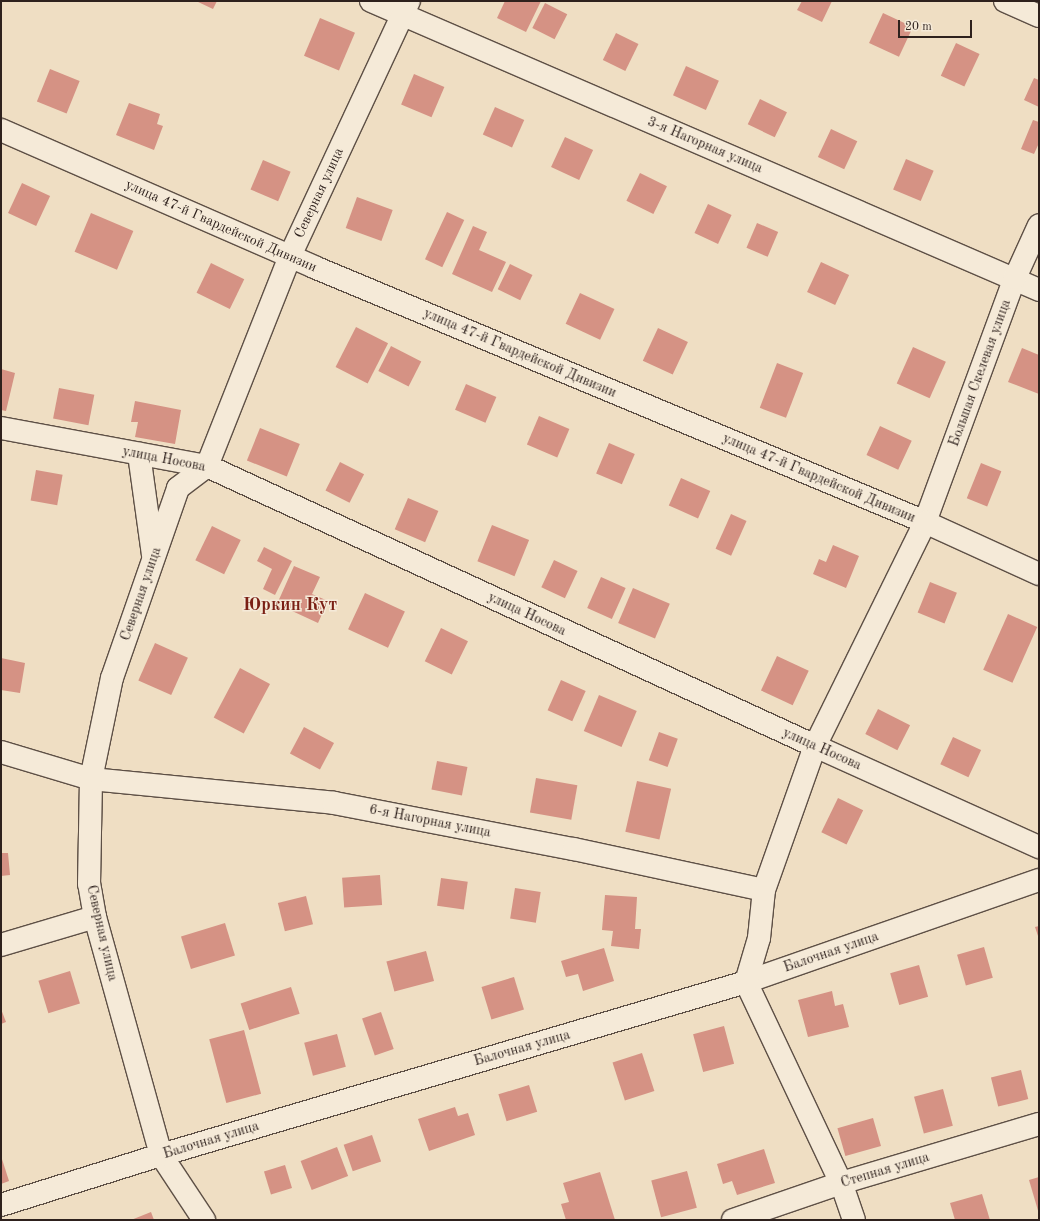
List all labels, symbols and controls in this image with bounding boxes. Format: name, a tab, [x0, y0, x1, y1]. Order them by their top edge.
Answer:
scale bar	[900, 12, 974, 38]
text: 20 m	[905, 21, 932, 33]
street label: 3-я Нагорная улица	[645, 113, 765, 177]
street label: Северная улица	[291, 145, 347, 241]
street label: улица 47-й Гвардейской Дивизии	[123, 176, 319, 276]
street label: Большая Скелевая улица	[946, 297, 1014, 449]
street label: улица 47-й Гвардейской Дивизии	[421, 305, 619, 401]
street label: улица 47-й Гвардейской Дивизии	[720, 430, 918, 526]
street label: улица Носова	[121, 443, 207, 475]
street label: Северная улица	[117, 545, 165, 643]
street label: улица Носова	[485, 589, 569, 639]
district label: Юркин Кут	[243, 594, 337, 616]
street label: улица Носова	[780, 724, 864, 774]
street label: 6-я Нагорная улица	[368, 801, 492, 841]
street label: Северная улица	[83, 883, 121, 983]
street label: Балочная улица	[781, 928, 881, 976]
street label: Балочная улица	[472, 1026, 572, 1070]
street label: Балочная улица	[161, 1117, 261, 1163]
street label: Степная улица	[839, 1149, 931, 1191]

